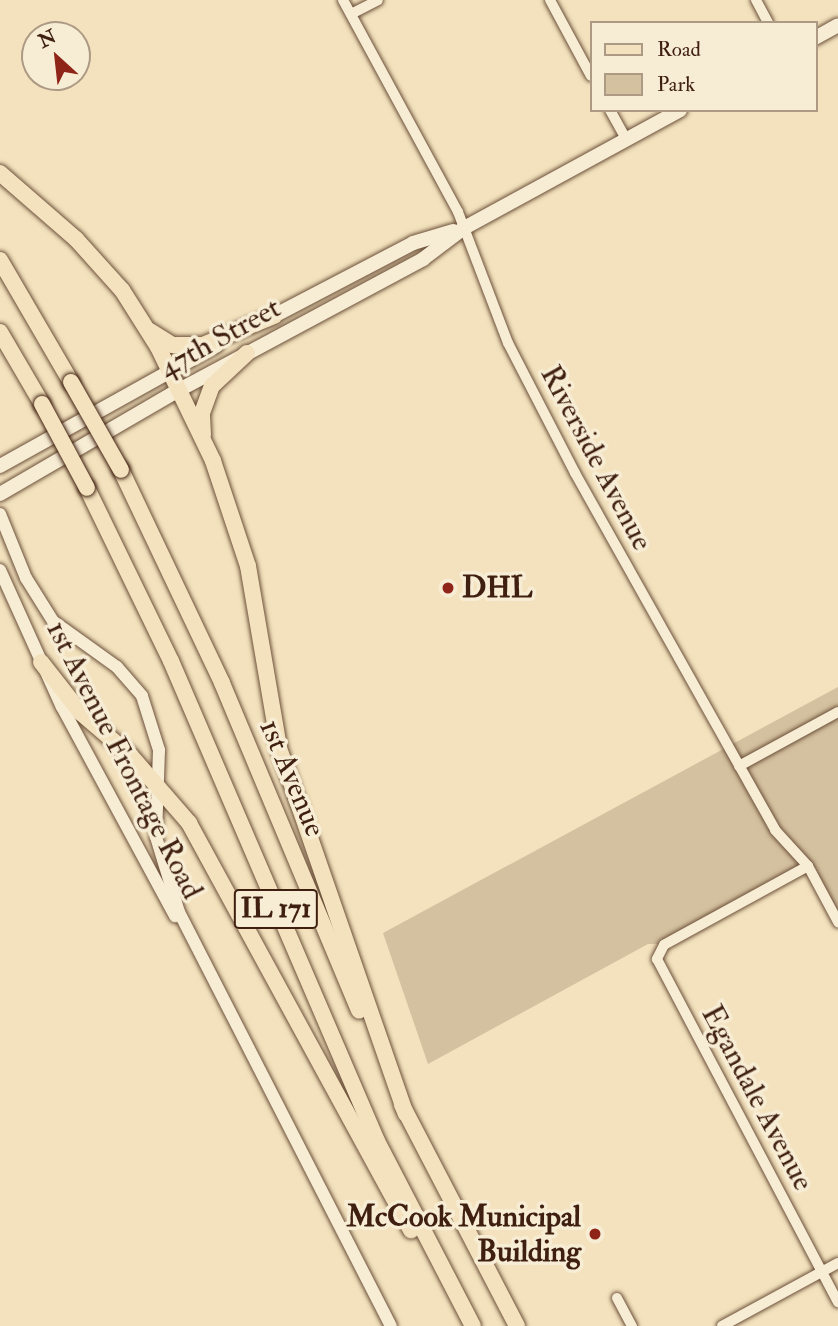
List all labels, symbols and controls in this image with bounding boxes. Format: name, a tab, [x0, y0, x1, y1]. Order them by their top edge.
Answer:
north arrow	[21, 21, 91, 91]
legend	[590, 21, 817, 112]
text: N	[34, 25, 60, 54]
text: Road	[657, 36, 701, 63]
text: Park	[657, 71, 695, 98]
street label: 47th Street	[153, 290, 287, 386]
street label: Riverside Avenue	[532, 359, 660, 557]
place label: DHL	[462, 570, 533, 606]
marker: DHL	[440, 580, 456, 596]
street label: 1st Avenue Frontage Road	[38, 615, 210, 905]
street label: 1st Avenue	[251, 714, 333, 842]
road number: IL 171	[232, 884, 320, 934]
street label: Egandale Avenue	[693, 999, 821, 1197]
place label: McCook Municipal Building	[346, 1199, 581, 1270]
marker: McCook Municipal Building	[587, 1226, 603, 1242]

